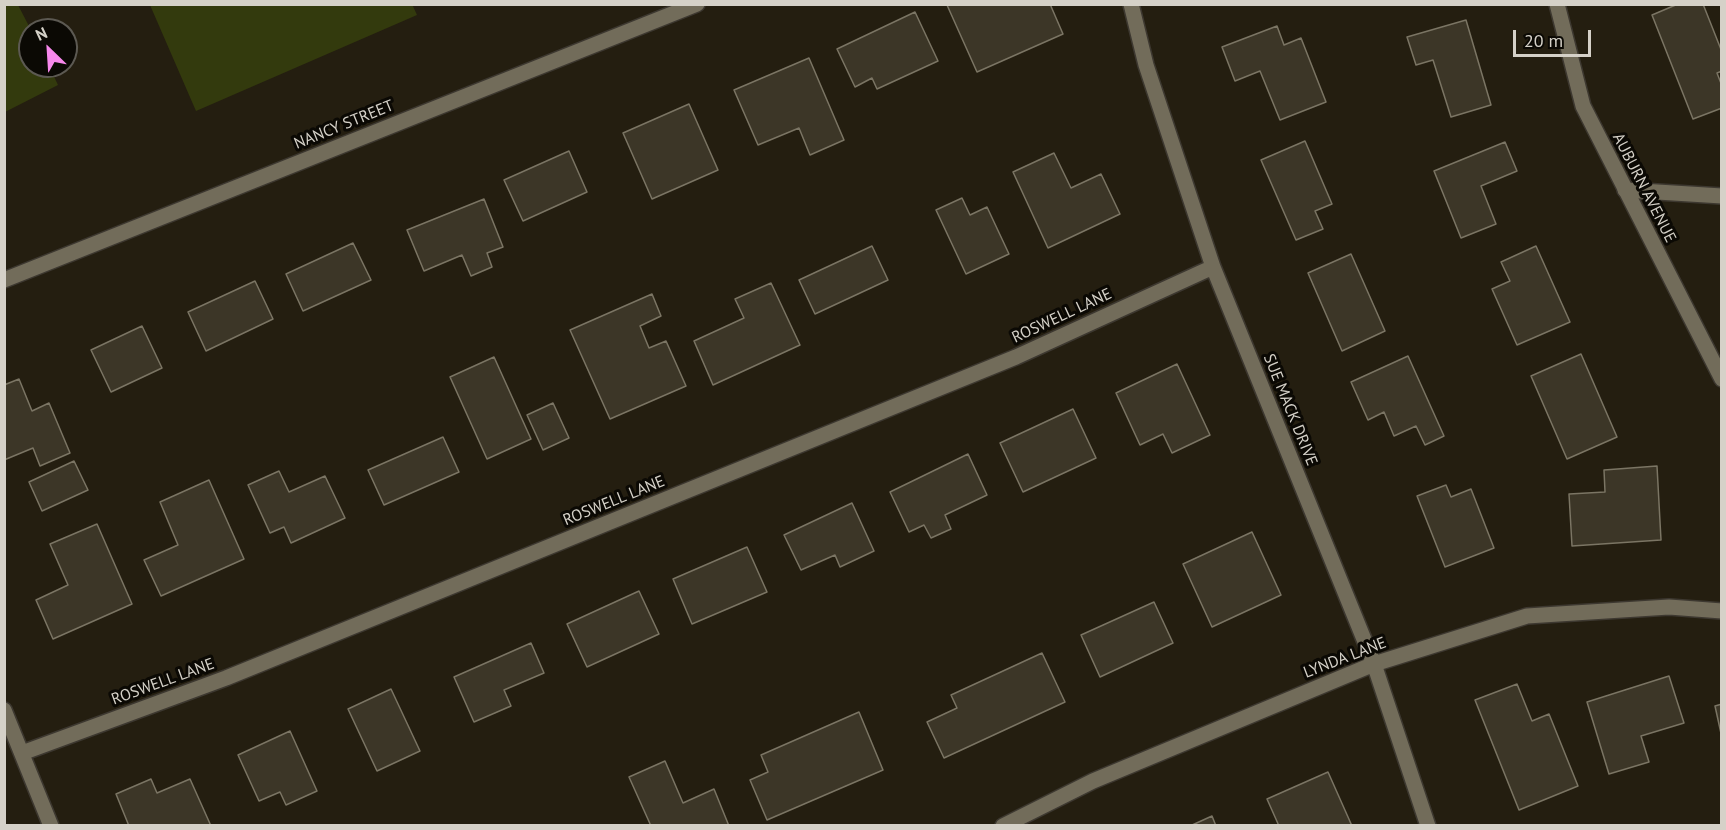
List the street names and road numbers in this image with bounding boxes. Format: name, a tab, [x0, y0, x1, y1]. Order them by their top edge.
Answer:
street label: NANCY STREET	[291, 96, 397, 154]
street label: AUBURN AVENUE	[1608, 130, 1680, 246]
street label: ROSWELL LANE	[1009, 284, 1115, 348]
street label: SUE MACK DRIVE	[1259, 351, 1321, 469]
street label: ROSWELL LANE	[560, 472, 668, 530]
street label: LYNDA LANE	[1301, 633, 1389, 683]
street label: ROSWELL LANE	[109, 655, 217, 709]

